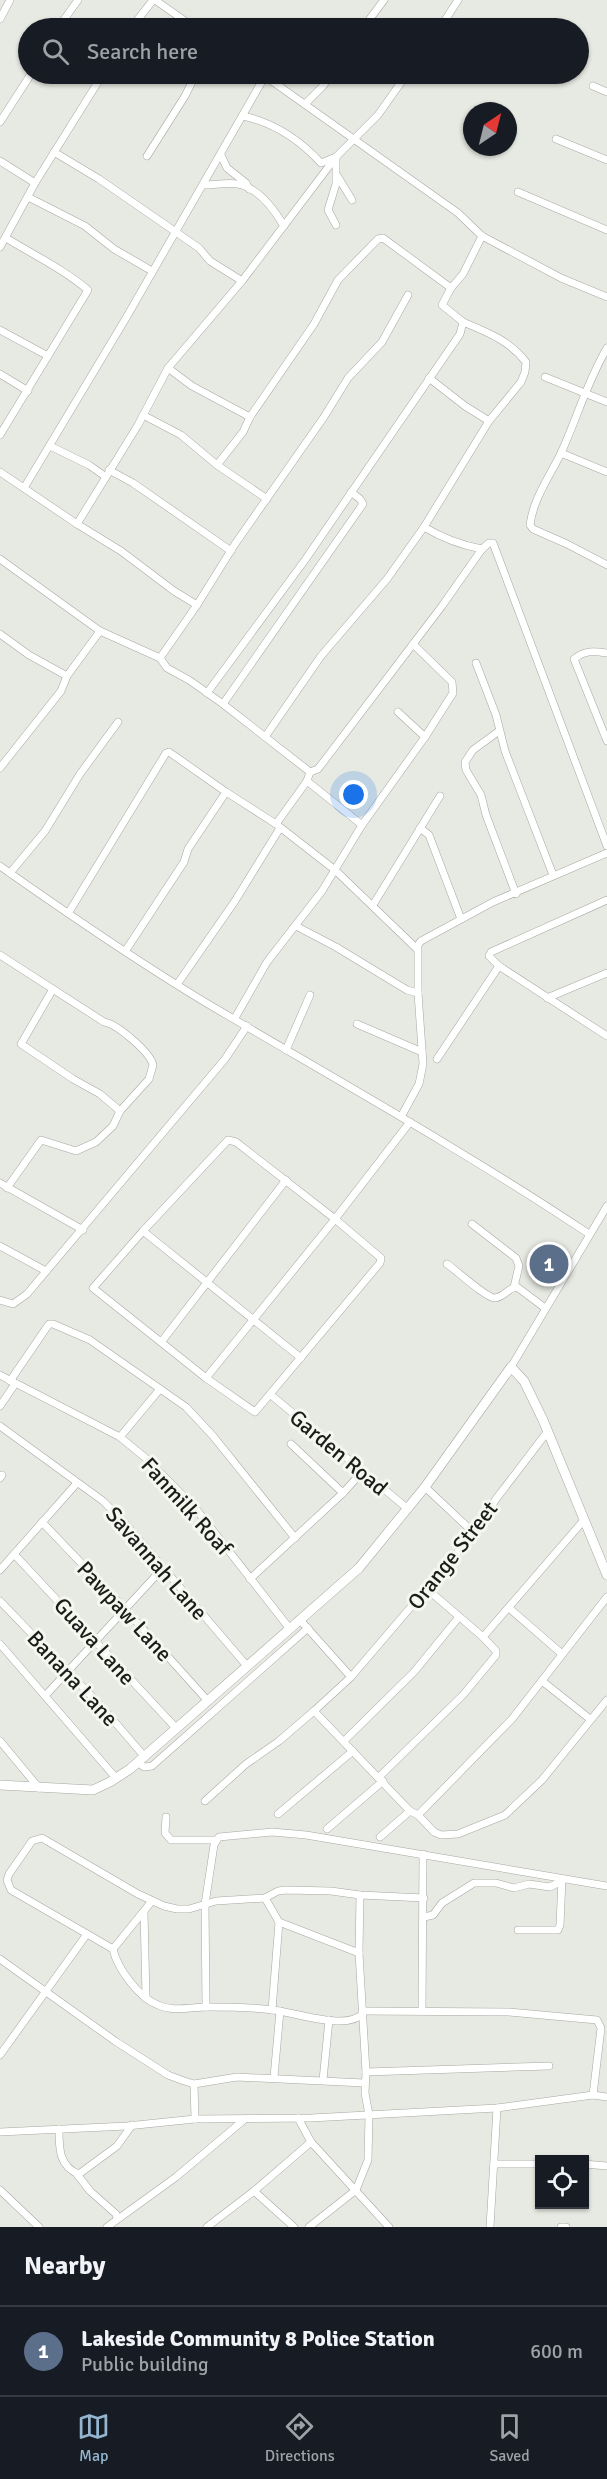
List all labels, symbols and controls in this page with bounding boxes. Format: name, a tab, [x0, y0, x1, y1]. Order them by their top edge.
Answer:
search box	[18, 18, 589, 84]
icon: search	[39, 35, 72, 68]
text: Search here	[87, 38, 198, 65]
north arrow	[463, 102, 517, 156]
your location	[339, 780, 368, 809]
pin: 1	[530, 1242, 568, 1286]
street label: Garden Road	[284, 1404, 393, 1501]
street label: Fanmilk Roaf	[136, 1452, 239, 1562]
street label: Orange Street	[402, 1495, 503, 1615]
street label: Savannah Lane	[100, 1501, 213, 1626]
street label: Pawpaw Lane	[71, 1555, 178, 1667]
street label: Guava Lane	[48, 1592, 141, 1691]
street label: Banana Lane	[21, 1625, 124, 1732]
map controls	[535, 2155, 589, 2209]
button: locate	[535, 2155, 589, 2209]
text: Nearby	[24, 2250, 105, 2282]
text: Lakeside Community 8 Police Station	[81, 2325, 435, 2352]
text: 1	[38, 2339, 49, 2364]
text: 600 m	[530, 2339, 583, 2364]
text: Public building	[81, 2352, 209, 2377]
tab: Map	[77, 2410, 110, 2466]
tab: Directions	[265, 2410, 335, 2466]
tab: Saved	[489, 2410, 530, 2466]

